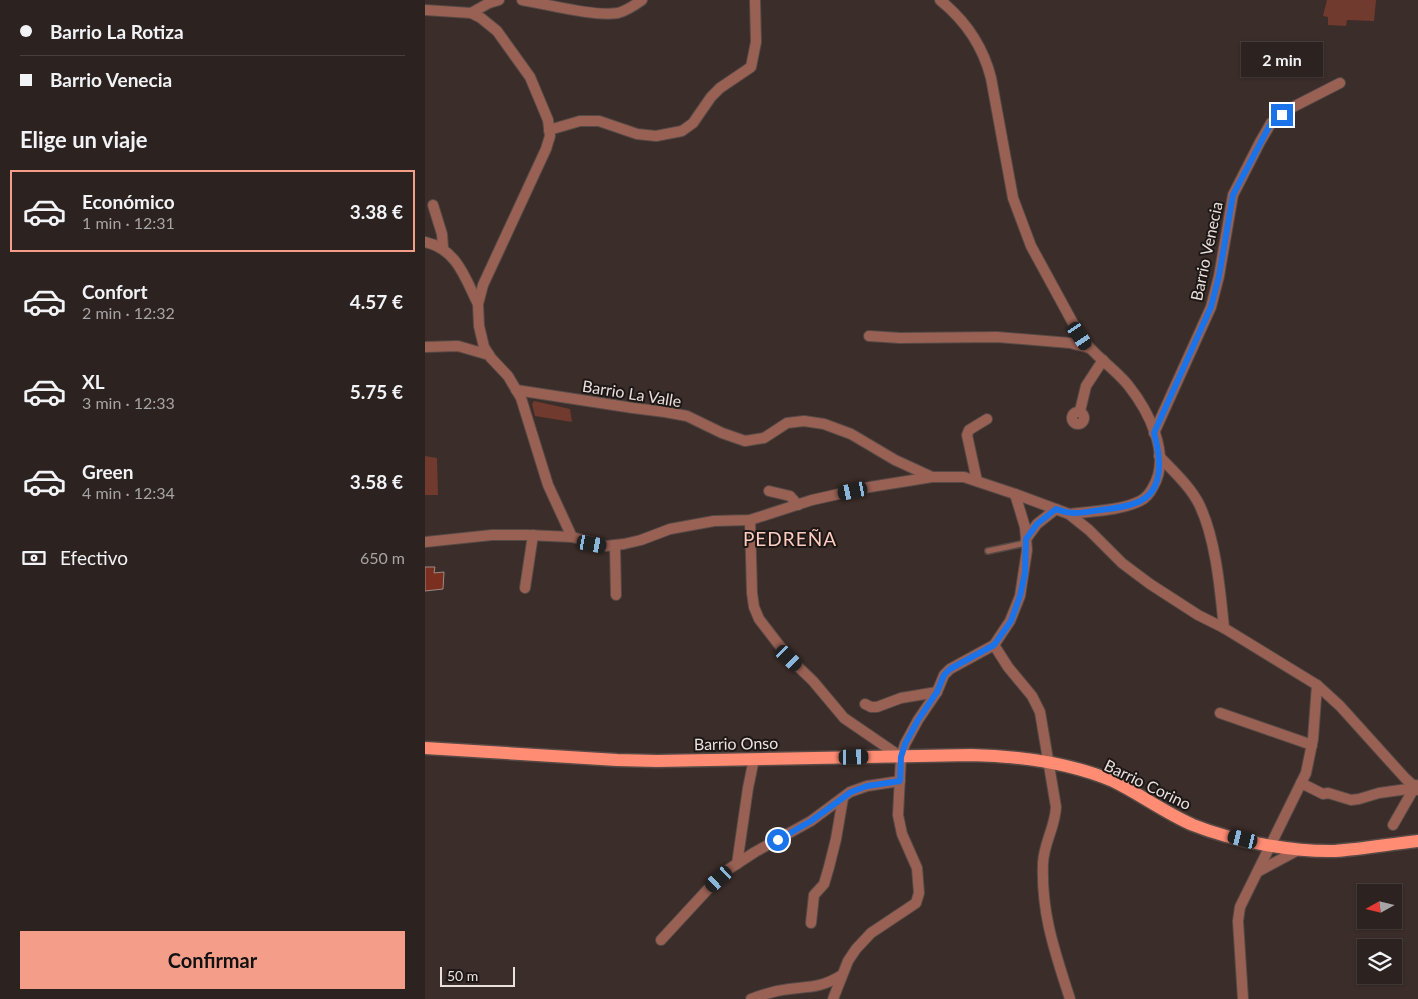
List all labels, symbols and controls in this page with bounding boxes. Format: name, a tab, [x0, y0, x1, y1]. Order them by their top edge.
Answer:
text: Barrio La Rotiza	[50, 20, 184, 43]
callout: 2 min	[1241, 42, 1323, 78]
text: 2 min	[1262, 50, 1302, 69]
text: Barrio Venecia	[50, 68, 172, 91]
route end	[1271, 104, 1293, 126]
text: Elige un viaje	[20, 126, 148, 153]
icon: car	[22, 189, 67, 234]
text: Económico	[82, 190, 175, 213]
text: 3.38 €	[350, 200, 403, 223]
street label: Barrio Venecia	[1186, 200, 1226, 302]
text: 1 min · 12:31	[82, 213, 175, 232]
icon: car	[22, 279, 67, 324]
text: Confort	[82, 280, 147, 303]
text: 4.57 €	[350, 290, 403, 313]
text: 2 min · 12:32	[82, 303, 175, 322]
car	[1065, 319, 1094, 353]
icon: car	[22, 369, 67, 414]
text: XL	[82, 370, 105, 393]
street label: Barrio La Valle	[581, 376, 683, 410]
text: 5.75 €	[350, 380, 403, 403]
text: 3 min · 12:33	[82, 393, 175, 412]
icon: car	[22, 459, 67, 504]
text: Green	[82, 460, 133, 483]
text: 3.58 €	[350, 470, 403, 493]
car	[836, 481, 869, 501]
text: 4 min · 12:34	[82, 483, 175, 502]
district label: PEDREÑA	[743, 527, 837, 550]
car	[575, 534, 608, 554]
icon: cash	[20, 544, 48, 572]
text: Efectivo	[60, 546, 128, 569]
text: 650 m	[360, 548, 405, 567]
car	[773, 642, 805, 674]
street label: Barrio Onso	[694, 733, 778, 753]
car	[838, 749, 869, 765]
street label: Barrio Corino	[1102, 755, 1194, 813]
car	[1226, 828, 1259, 850]
route start	[767, 829, 789, 851]
car	[702, 863, 735, 895]
north arrow	[1357, 884, 1403, 929]
map controls	[1357, 884, 1402, 984]
button: Confirmar	[20, 931, 405, 989]
button: layers	[1357, 939, 1402, 984]
scale bar	[440, 964, 515, 987]
text: 50 m	[447, 967, 478, 984]

